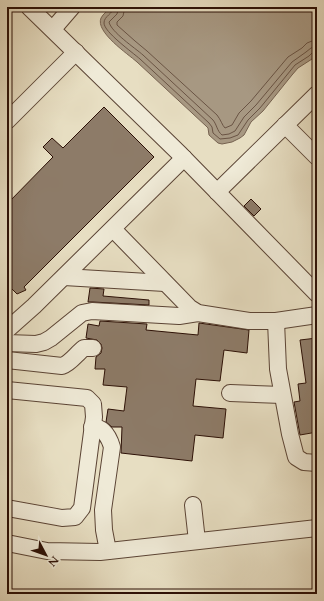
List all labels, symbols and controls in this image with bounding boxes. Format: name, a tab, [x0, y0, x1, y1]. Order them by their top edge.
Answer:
north arrow	[26, 535, 66, 575]
text: N	[44, 553, 62, 570]

